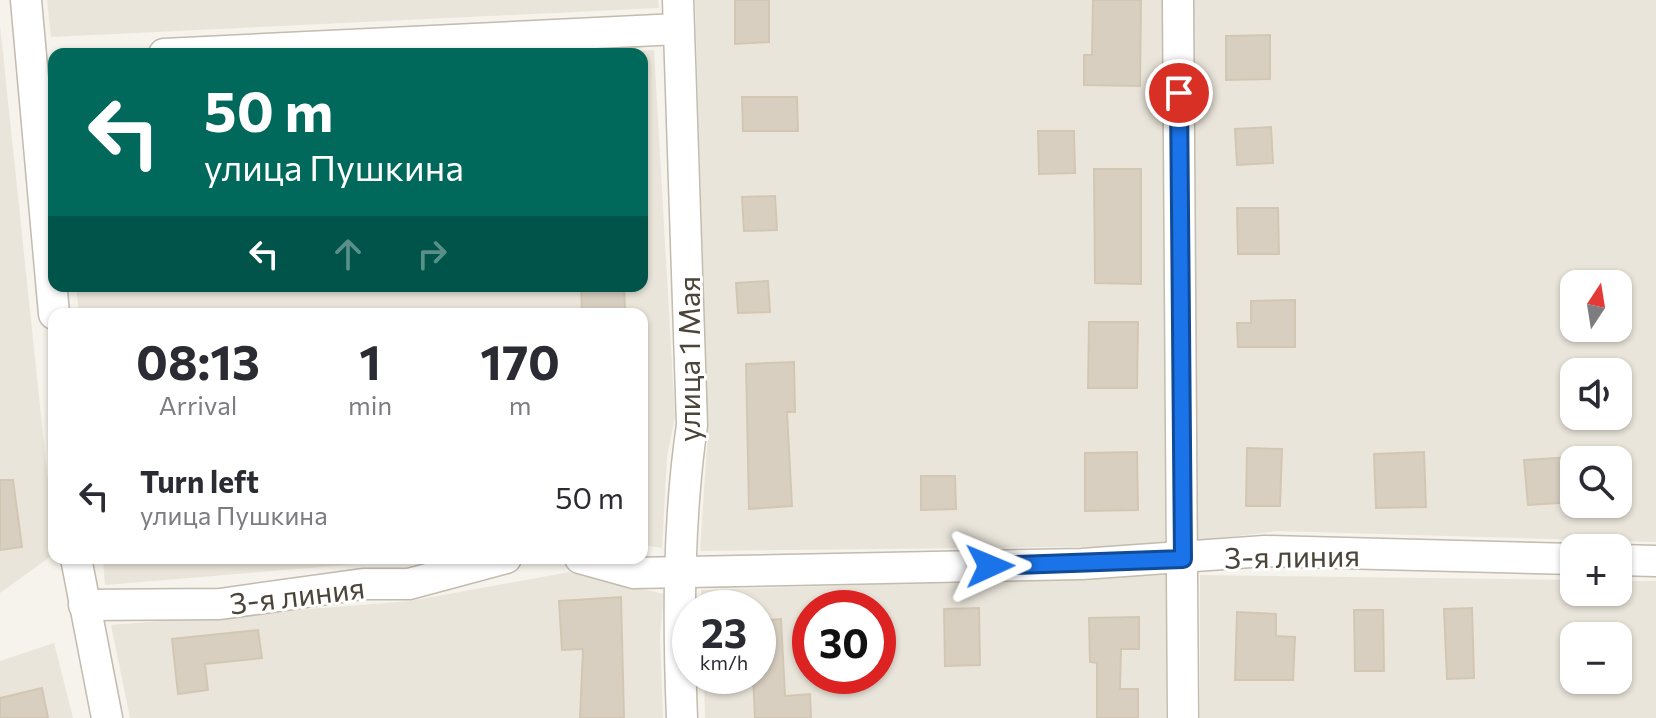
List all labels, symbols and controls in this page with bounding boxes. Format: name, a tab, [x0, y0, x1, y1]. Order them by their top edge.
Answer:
pin	[1145, 59, 1213, 127]
icon: arrive	[1157, 71, 1201, 115]
text: 50 m	[204, 75, 333, 144]
icon: left	[72, 80, 176, 184]
text: улица Пушкина	[204, 144, 464, 188]
icon: left	[242, 232, 286, 276]
icon: ahead	[326, 232, 370, 276]
icon: right	[410, 232, 454, 276]
north arrow	[1560, 270, 1632, 342]
map controls	[1560, 270, 1632, 694]
street label: улица 1 Мая	[669, 276, 706, 442]
text: 08:13	[136, 331, 260, 390]
text: 1	[359, 331, 381, 390]
text: 170	[480, 331, 560, 390]
button: sound	[1560, 358, 1632, 430]
text: Arrival	[159, 389, 237, 420]
text: min	[348, 389, 392, 420]
text: m	[509, 389, 531, 420]
button: search	[1560, 446, 1632, 518]
text: Turn left	[140, 462, 259, 499]
icon: left	[72, 474, 116, 518]
text: 50 m	[555, 478, 624, 515]
text: улица Пушкина	[140, 499, 328, 530]
position arrow	[948, 524, 1032, 608]
button: +	[1560, 534, 1632, 606]
street label: 3-я линия	[1224, 535, 1360, 575]
street label: 3-я линия	[227, 567, 367, 621]
speed limit sign: 30	[792, 590, 896, 694]
text: 23	[701, 607, 747, 656]
button: −	[1560, 622, 1632, 694]
text: km/h	[700, 650, 748, 674]

